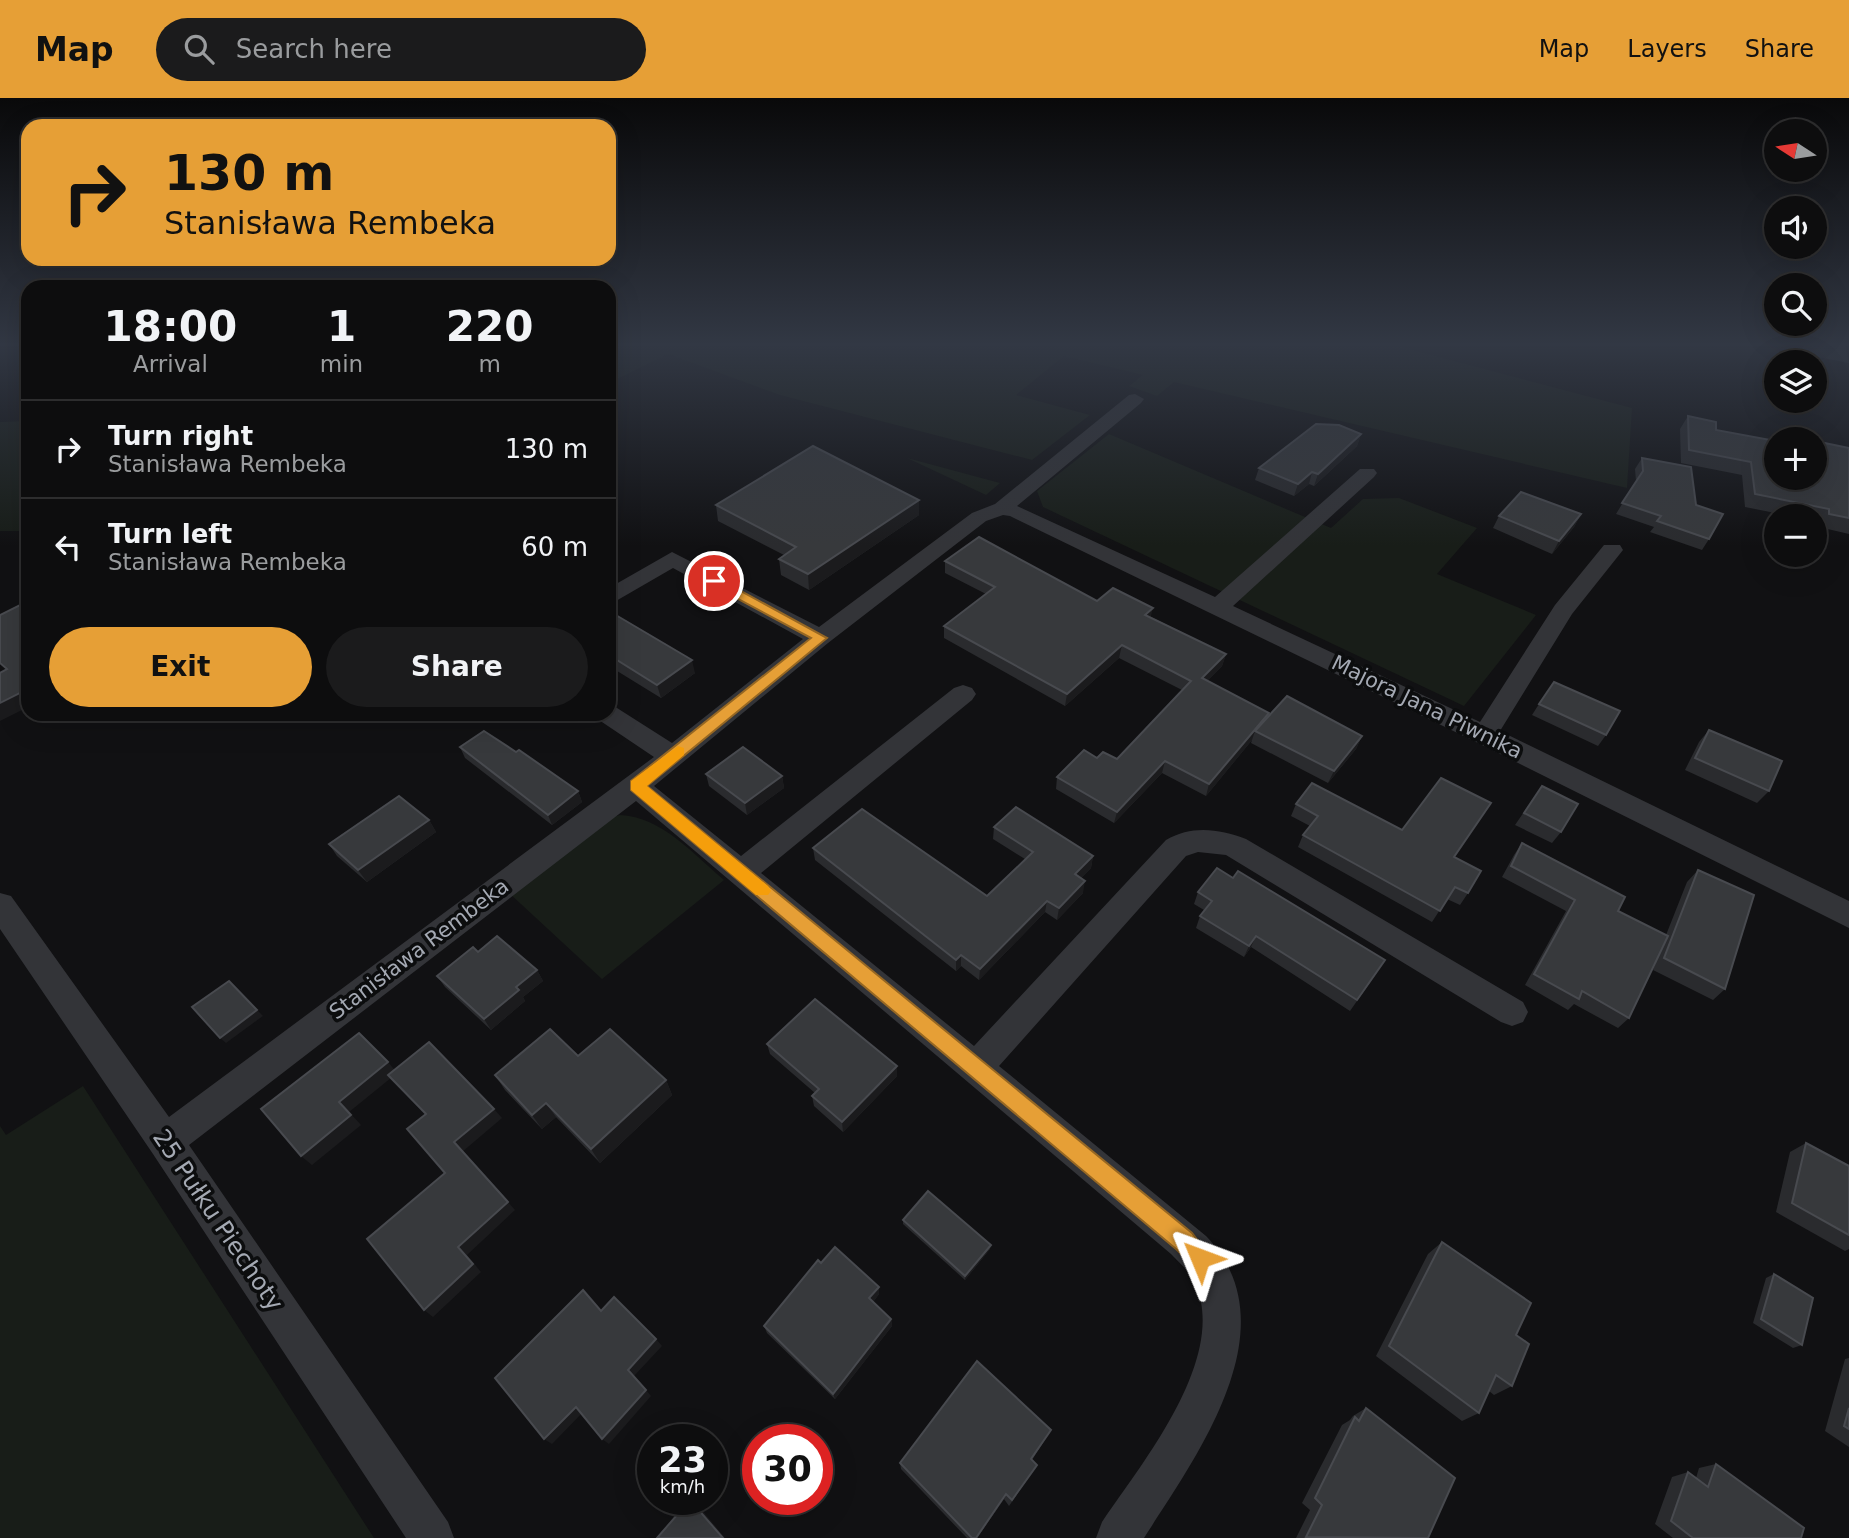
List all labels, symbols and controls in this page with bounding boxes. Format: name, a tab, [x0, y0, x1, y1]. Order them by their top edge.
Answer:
search box	[156, 18, 646, 81]
text: Map	[35, 30, 114, 69]
icon: search	[180, 30, 218, 68]
text: Search here	[236, 34, 392, 64]
text: Map	[1539, 35, 1589, 63]
text: Layers	[1627, 35, 1707, 63]
text: Share	[1745, 35, 1814, 63]
north arrow	[1764, 119, 1827, 182]
map controls	[1764, 119, 1827, 567]
text: 130 m	[164, 145, 334, 202]
icon: right	[49, 147, 140, 238]
button: sound	[1764, 196, 1827, 259]
text: Stanisława Rembeka	[164, 204, 496, 242]
button: search	[1764, 273, 1827, 336]
text: 18:00	[104, 302, 237, 351]
text: 1	[327, 302, 356, 351]
text: 220	[446, 302, 533, 351]
button: layers	[1764, 350, 1827, 413]
text: Arrival	[133, 351, 208, 377]
text: min	[320, 351, 363, 377]
text: m	[478, 351, 501, 377]
text: Turn right	[108, 421, 253, 451]
button: +	[1764, 427, 1827, 490]
icon: right	[49, 430, 87, 468]
text: 130 m	[505, 434, 588, 464]
text: Stanisława Rembeka	[108, 451, 347, 477]
button: −	[1764, 504, 1827, 567]
text: Turn left	[108, 519, 232, 549]
icon: left	[49, 528, 87, 566]
text: 60 m	[521, 532, 588, 562]
text: Stanisława Rembeka	[108, 549, 347, 575]
pin	[684, 551, 744, 611]
icon: arrive	[695, 562, 733, 600]
button: Exit	[49, 627, 312, 707]
button: Share	[326, 627, 588, 707]
street label: Majora Jana Piwnika	[1328, 650, 1526, 764]
street label: Stanisława Rembeka	[325, 874, 513, 1024]
street label: 25 Pułku Piechoty	[147, 1124, 289, 1316]
position arrow	[1163, 1221, 1237, 1295]
speed limit sign: 30	[742, 1424, 833, 1515]
text: 23	[658, 1440, 707, 1480]
text: km/h	[660, 1476, 705, 1497]

